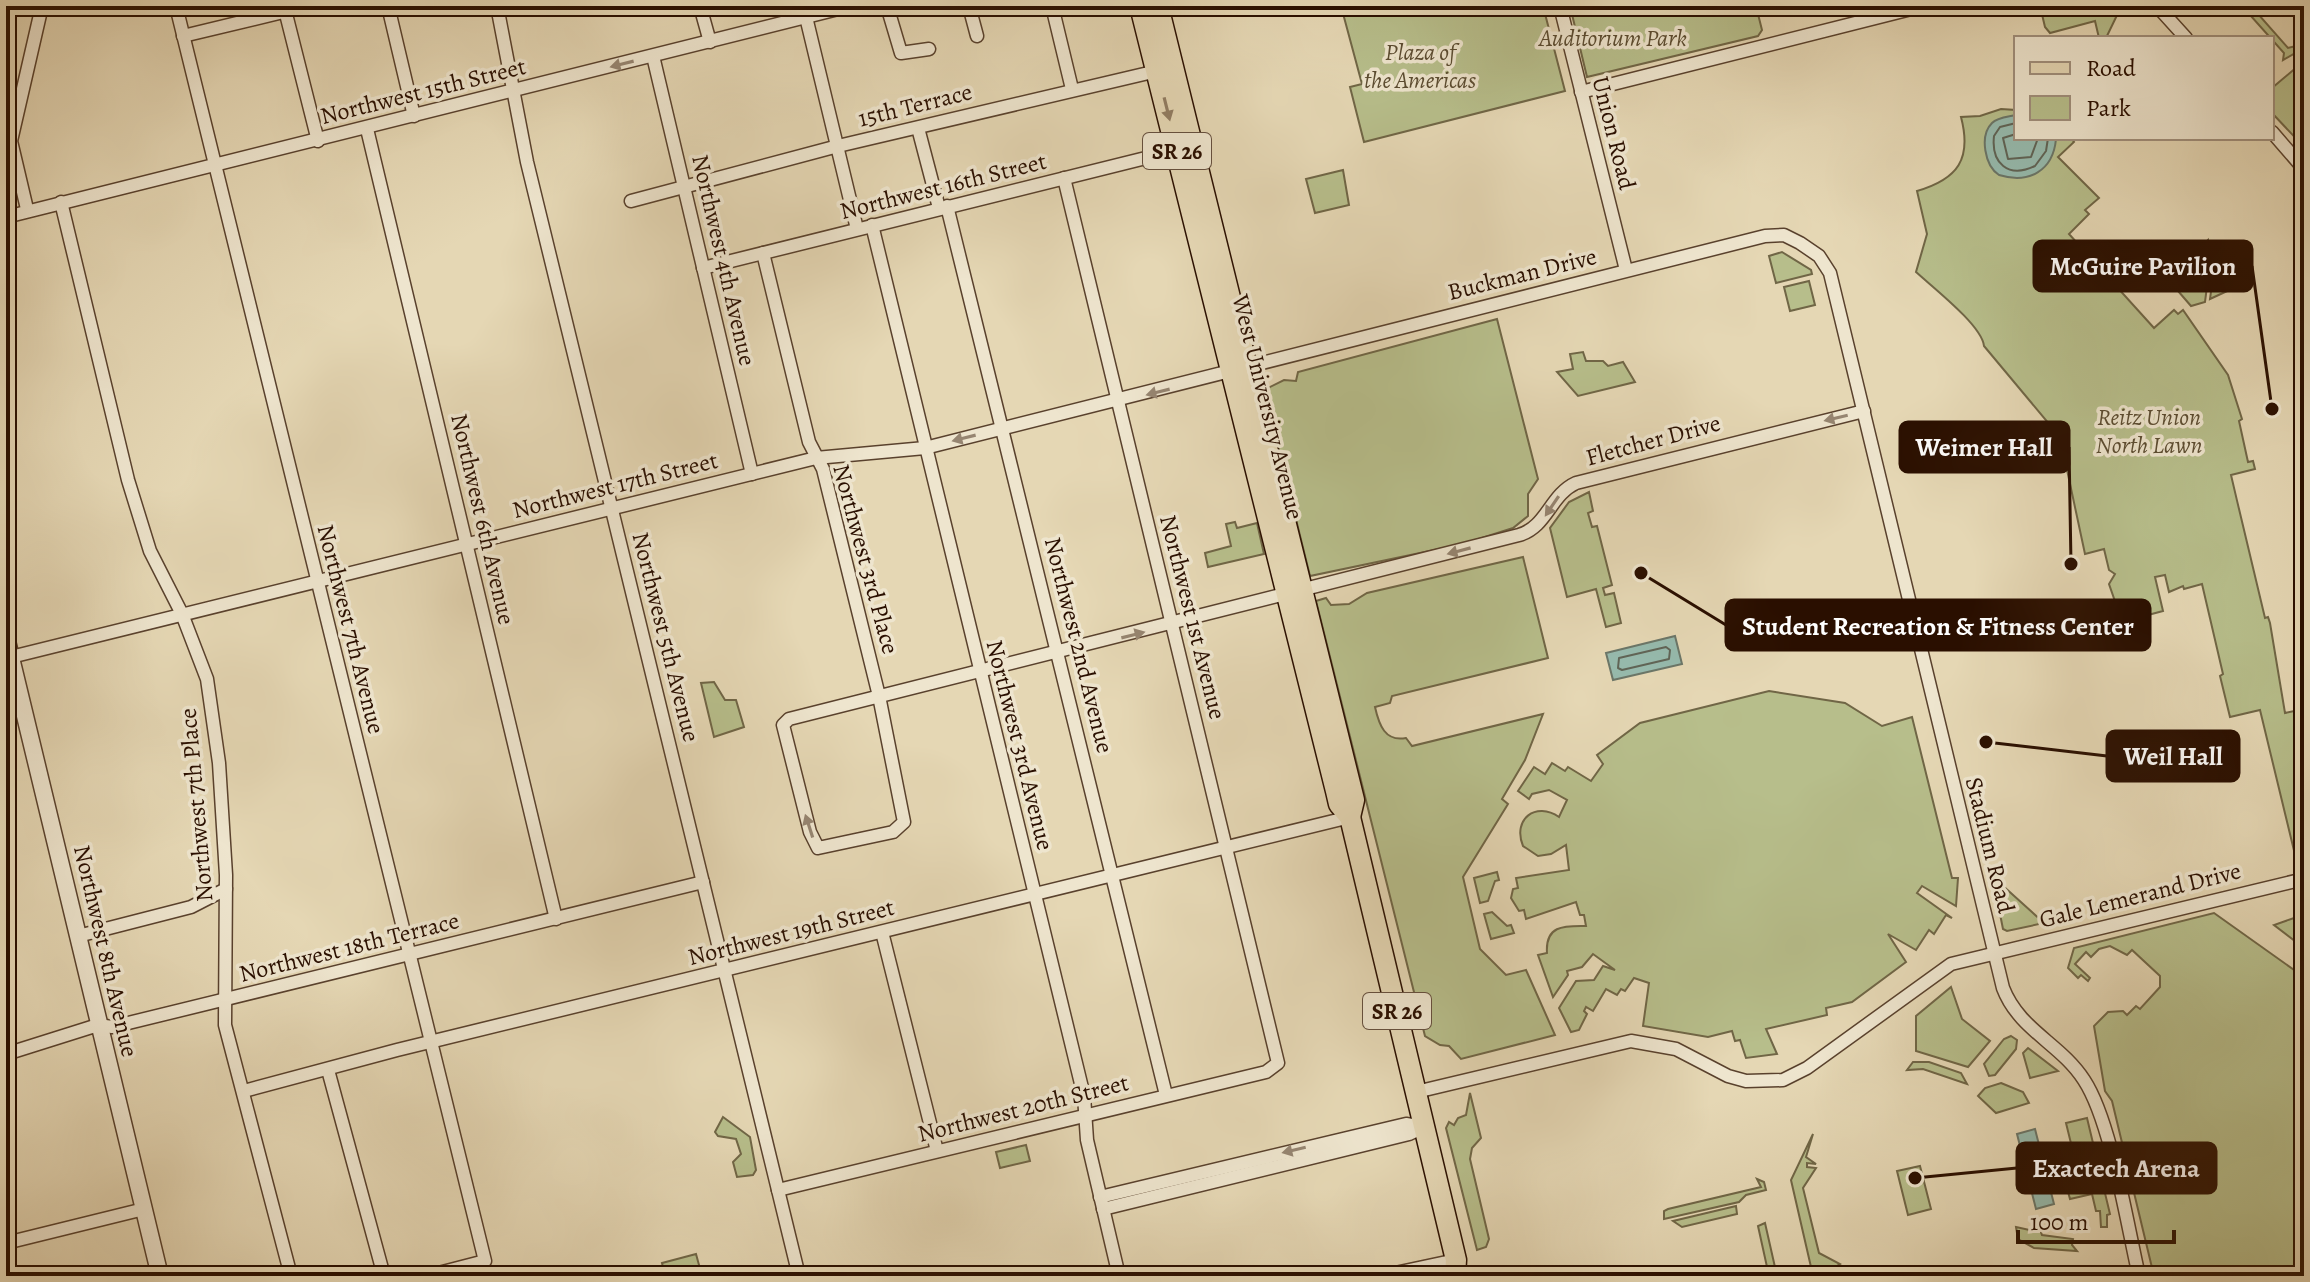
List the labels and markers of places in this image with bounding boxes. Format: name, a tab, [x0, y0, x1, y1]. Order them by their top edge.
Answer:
callout: McGuire Pavilion	[2034, 241, 2252, 291]
callout: Weimer Hall	[1900, 422, 2069, 472]
callout: Student Recreation & Fitness Center	[1726, 600, 2150, 650]
callout: Weil Hall	[2107, 731, 2239, 781]
callout: Exactech Arena	[2017, 1143, 2216, 1193]

